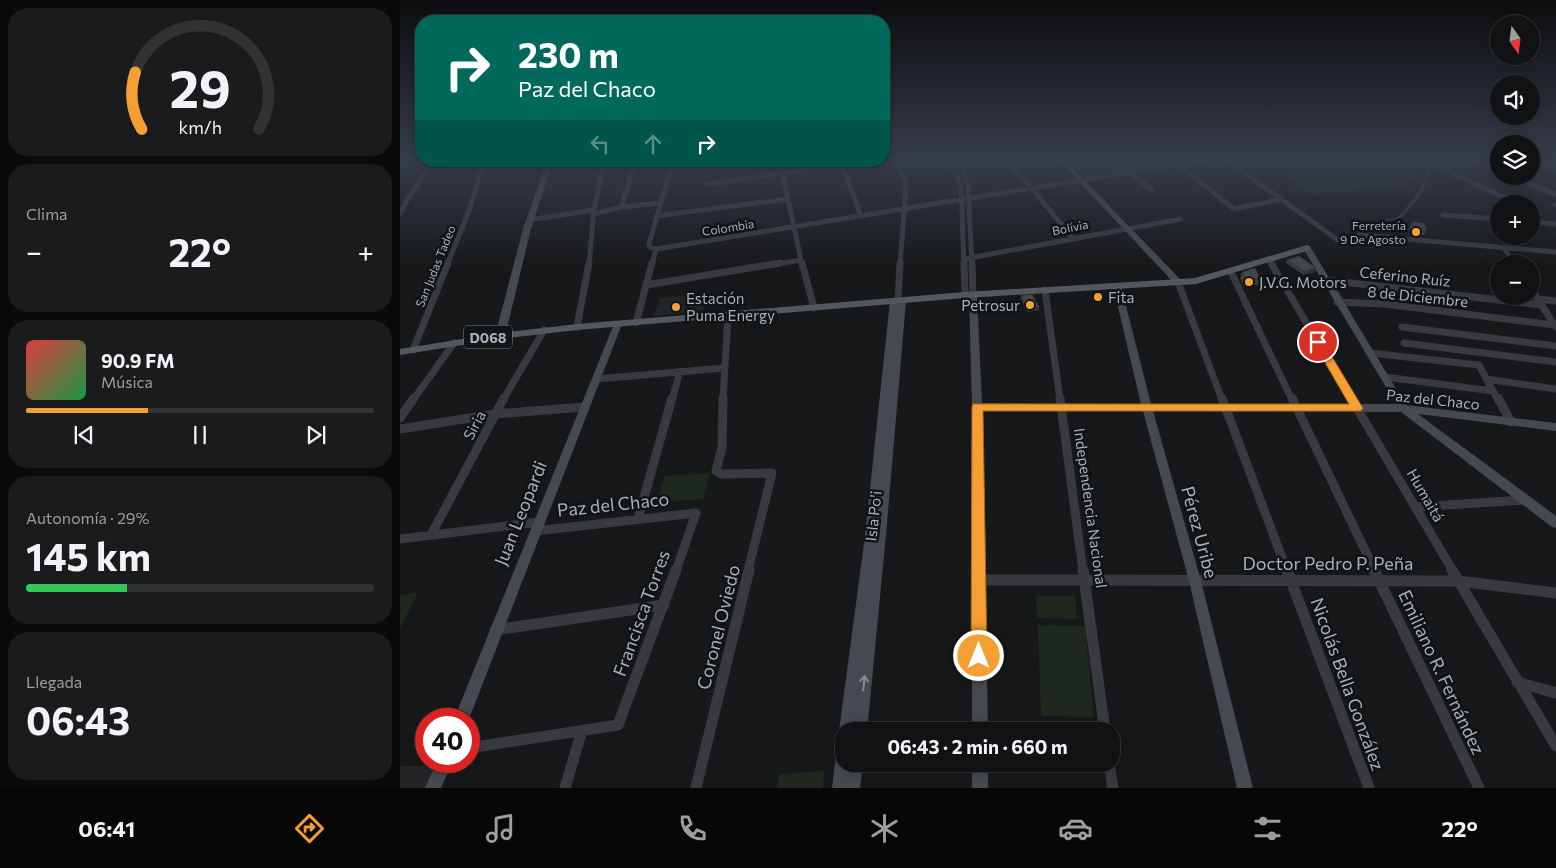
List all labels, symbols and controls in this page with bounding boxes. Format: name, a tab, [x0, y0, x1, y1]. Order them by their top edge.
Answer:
north arrow	[1490, 15, 1540, 65]
map controls	[1490, 15, 1540, 305]
text: 230 m	[518, 32, 619, 75]
icon: right	[435, 35, 500, 100]
text: 29	[169, 55, 231, 119]
text: Paz del Chaco	[518, 75, 656, 102]
button: sound	[1490, 75, 1540, 125]
text: km/h	[178, 116, 222, 138]
icon: left	[586, 130, 614, 158]
icon: ahead	[639, 130, 667, 158]
icon: right	[692, 130, 720, 158]
button: layers	[1490, 135, 1540, 185]
button: +	[1490, 195, 1540, 245]
text: Clima	[26, 204, 67, 223]
street label: Colombia	[701, 216, 755, 238]
street label: Bolívia	[1051, 217, 1089, 237]
place label: Ferretería 9 De Agosto	[1340, 218, 1406, 246]
street label: San Judas Tadeo	[412, 223, 459, 309]
marker: Ferretería 9 De Agosto	[1410, 226, 1422, 238]
text: 22°	[168, 228, 231, 275]
text: −	[26, 234, 42, 268]
text: +	[358, 234, 374, 268]
button: −	[1490, 255, 1540, 305]
street label: Ceferino Ruíz	[1359, 262, 1451, 290]
place label: J.V.G. Motors	[1259, 273, 1347, 291]
marker: J.V.G. Motors	[1243, 276, 1255, 288]
street label: 8 de Diciembre	[1367, 282, 1469, 310]
place label: Fita	[1108, 288, 1134, 306]
place label: Estación Puma Energy	[686, 289, 775, 324]
marker: Fita	[1092, 291, 1104, 303]
place label: Petrosur	[961, 296, 1020, 314]
marker: Petrosur	[1024, 299, 1036, 311]
marker: Estación Puma Energy	[670, 301, 682, 313]
pin	[1297, 321, 1339, 363]
road number: D068	[464, 326, 512, 348]
icon: arrive	[1304, 328, 1332, 356]
text: 90.9 FM	[101, 349, 174, 372]
text: Música	[101, 372, 153, 391]
street label: Paz del Chaco	[1385, 385, 1481, 413]
street label: Siria	[459, 407, 489, 443]
icon: previous	[70, 421, 98, 449]
icon: pause	[186, 421, 214, 449]
icon: next	[302, 421, 330, 449]
street label: Independencia Nacional	[1071, 427, 1111, 589]
street label: Juan Leopardi	[489, 457, 551, 569]
street label: Humaitá	[1404, 465, 1448, 525]
street label: Pérez Uribe	[1177, 484, 1223, 580]
street label: Paz del Chaco	[556, 487, 670, 521]
street label: Isla Po'i	[861, 490, 885, 542]
text: Autonomía · 29%	[26, 508, 150, 527]
text: 145 km	[26, 532, 151, 579]
street label: Francisca Torres	[608, 547, 674, 679]
street label: Doctor Pedro P. Peña	[1243, 552, 1413, 574]
street label: Coronel Oviedo	[692, 562, 744, 692]
street label: Emiliano R. Fernández	[1394, 586, 1490, 758]
street label: Nicolás Bella González	[1307, 595, 1389, 773]
position arrow	[952, 629, 1004, 681]
text: Llegada	[26, 672, 82, 691]
one-way arrow	[859, 675, 869, 691]
text: 06:43	[26, 696, 130, 743]
speed limit sign: 40	[415, 708, 480, 773]
text: 06:43 · 2 min · 660 m	[887, 735, 1068, 758]
icon: directions	[292, 811, 327, 846]
icon: music	[483, 811, 518, 846]
icon: phone	[675, 811, 710, 846]
icon: climate	[867, 811, 902, 846]
icon: car	[1058, 811, 1093, 846]
icon: filters	[1250, 811, 1285, 846]
text: 06:41	[78, 815, 135, 842]
text: 22°	[1441, 815, 1478, 842]

